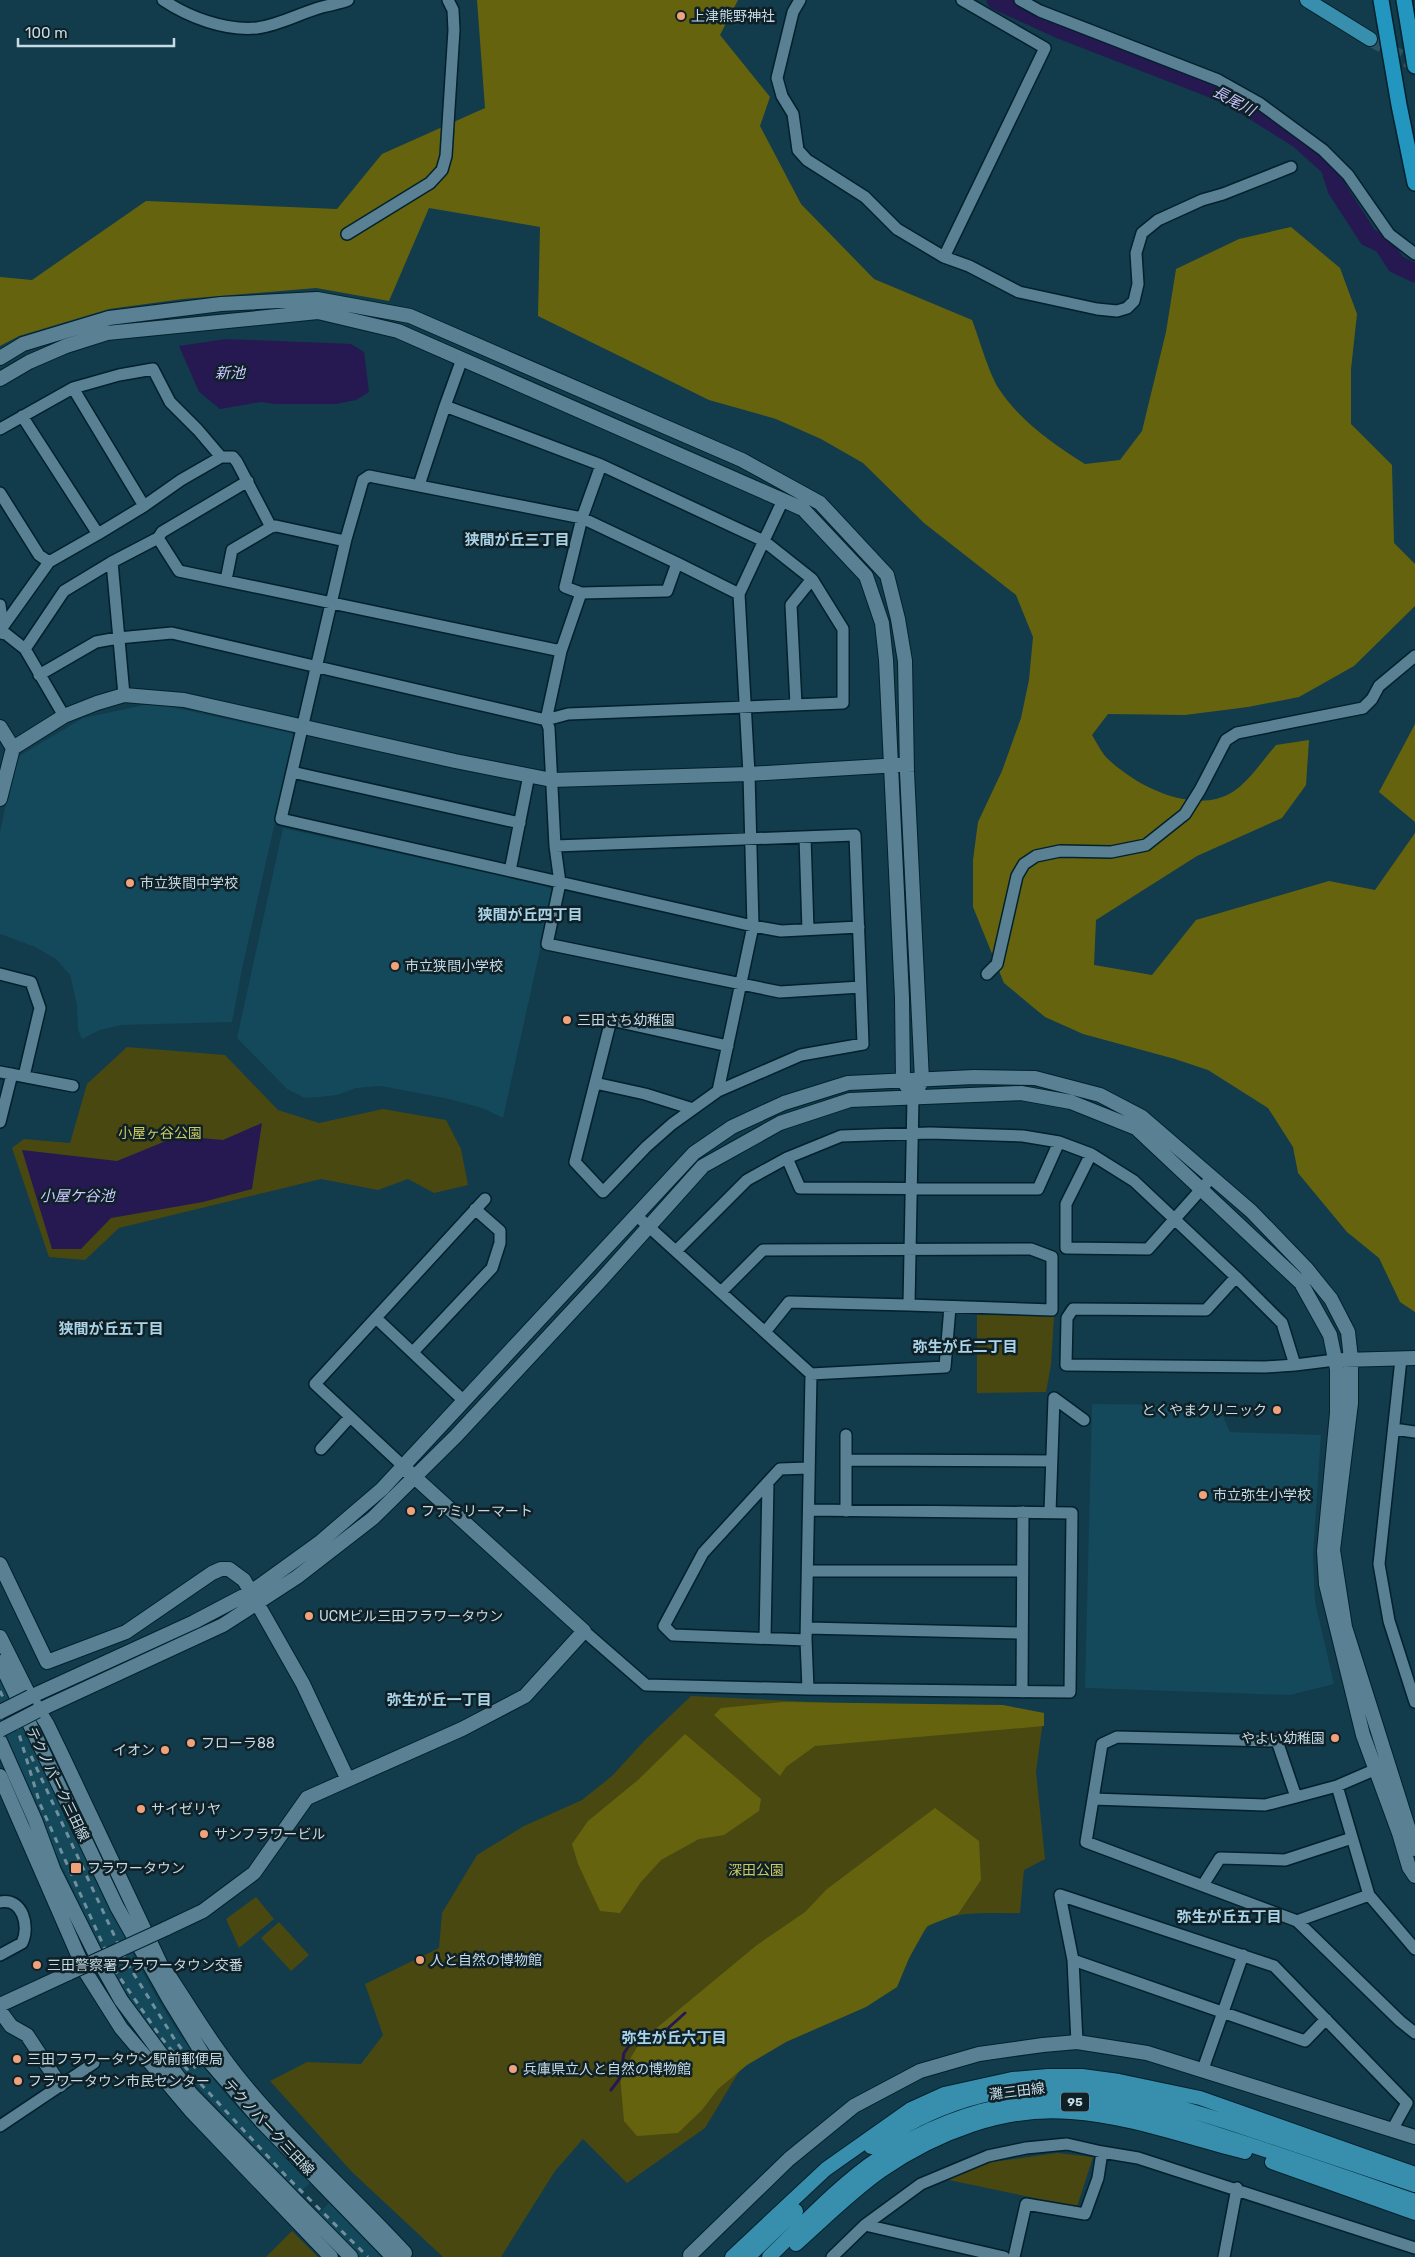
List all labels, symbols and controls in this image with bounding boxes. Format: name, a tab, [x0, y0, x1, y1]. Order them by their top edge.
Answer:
place label: 上津熊野神社	[691, 8, 775, 25]
marker: 上津熊野神社	[675, 10, 687, 22]
scale bar	[18, 15, 174, 47]
text: 100 m	[25, 24, 67, 42]
water label: 長尾川	[1210, 82, 1260, 120]
water label: 新池	[215, 364, 247, 382]
district label: 狭間が丘三丁目	[464, 531, 570, 549]
place label: 市立狭間中学校	[140, 875, 238, 892]
marker: 市立狭間中学校	[124, 877, 136, 889]
district label: 狭間が丘四丁目	[477, 906, 583, 924]
place label: 市立狭間小学校	[405, 958, 503, 975]
marker: 市立狭間小学校	[389, 960, 401, 972]
place label: 三田さち幼稚園	[577, 1012, 675, 1029]
marker: 三田さち幼稚園	[561, 1014, 573, 1026]
park label: 小屋ヶ谷公園	[118, 1125, 202, 1142]
water label: 小屋ケ谷池	[39, 1187, 116, 1205]
district label: 狭間が丘五丁目	[58, 1320, 164, 1338]
district label: 弥生が丘二丁目	[912, 1338, 1018, 1356]
place label: とくやまクリニック	[1141, 1402, 1267, 1419]
marker: とくやまクリニック	[1271, 1404, 1283, 1416]
place label: 市立弥生小学校	[1213, 1487, 1311, 1504]
marker: 市立弥生小学校	[1197, 1489, 1209, 1501]
place label: ファミリーマート	[421, 1503, 533, 1520]
marker: ファミリーマート	[405, 1505, 417, 1517]
place label: UCMビル三田フラワータウン	[319, 1608, 503, 1625]
marker: UCMビル三田フラワータウン	[303, 1610, 315, 1622]
district label: 弥生が丘一丁目	[386, 1691, 492, 1709]
street label: テクノパーク三田線	[22, 1724, 93, 1844]
place label: やよい幼稚園	[1241, 1730, 1325, 1747]
marker: やよい幼稚園	[1329, 1732, 1341, 1744]
place label: フローラ88	[201, 1735, 275, 1752]
marker: フローラ88	[185, 1737, 197, 1749]
place label: イオン	[113, 1742, 155, 1759]
marker: イオン	[159, 1744, 171, 1756]
place label: サイゼリヤ	[151, 1801, 221, 1818]
marker: サイゼリヤ	[135, 1803, 147, 1815]
place label: サンフラワービル	[214, 1826, 326, 1843]
marker: サンフラワービル	[198, 1828, 210, 1840]
place label: フラワータウン	[87, 1860, 185, 1877]
marker: フラワータウン	[69, 1861, 83, 1875]
park label: 深田公園	[728, 1862, 784, 1879]
district label: 弥生が丘五丁目	[1176, 1908, 1282, 1926]
place label: 人と自然の博物館	[430, 1952, 542, 1969]
marker: 人と自然の博物館	[414, 1954, 426, 1966]
place label: 三田警察署フラワータウン交番	[47, 1957, 243, 1974]
marker: 三田警察署フラワータウン交番	[31, 1959, 43, 1971]
district label: 弥生が丘六丁目	[621, 2029, 727, 2047]
place label: 三田フラワータウン駅前郵便局	[27, 2051, 223, 2068]
marker: 三田フラワータウン駅前郵便局	[11, 2053, 23, 2065]
place label: 兵庫県立人と自然の博物館	[523, 2061, 691, 2078]
marker: 兵庫県立人と自然の博物館	[507, 2063, 519, 2075]
place label: フラワータウン市民センター	[28, 2073, 210, 2090]
marker: フラワータウン市民センター	[12, 2075, 24, 2087]
street label: テクノパーク三田線	[220, 2076, 318, 2179]
street label: 灘三田線	[988, 2080, 1046, 2103]
road number: 95	[1061, 2092, 1089, 2112]

